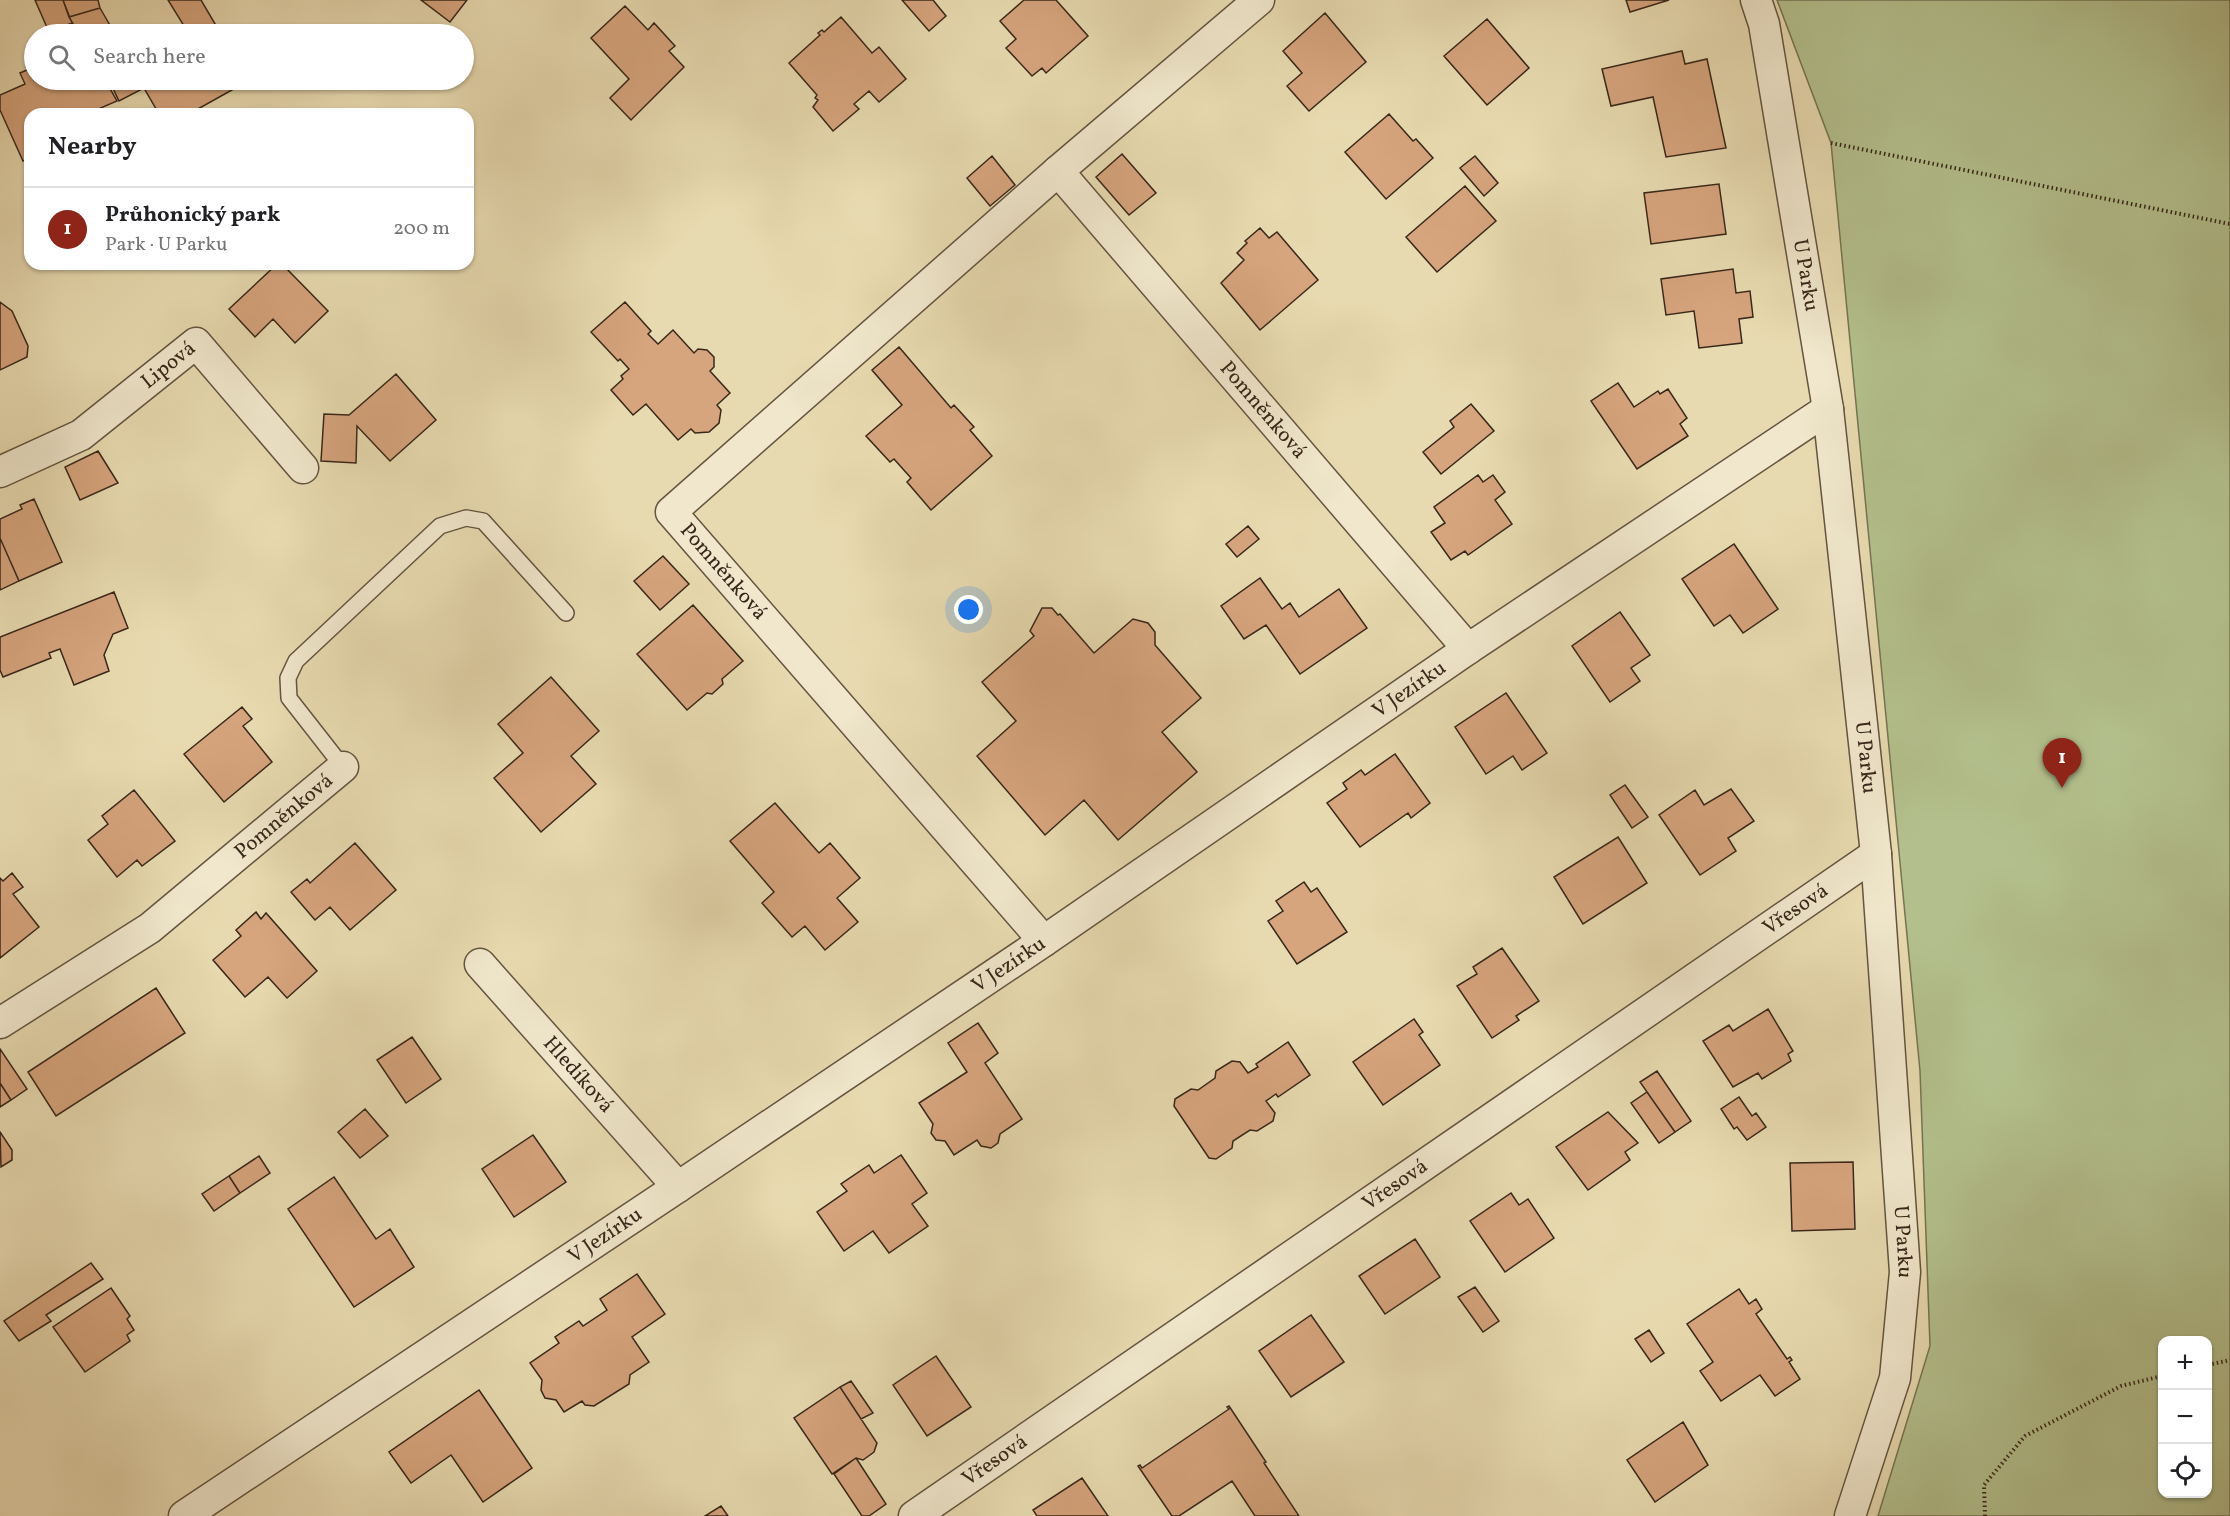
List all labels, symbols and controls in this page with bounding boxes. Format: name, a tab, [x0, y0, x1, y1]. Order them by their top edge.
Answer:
search box	[24, 24, 474, 90]
icon: search	[45, 41, 78, 74]
text: Search here	[93, 42, 206, 73]
text: Nearby	[48, 129, 137, 165]
text: Průhonický park	[105, 200, 280, 231]
text: 1	[63, 215, 72, 243]
text: 200 m	[393, 215, 450, 243]
text: Park · U Parku	[105, 231, 227, 259]
street label: U Parku	[1785, 237, 1826, 314]
street label: Lipová	[135, 334, 202, 396]
street label: Pomněnková	[1213, 355, 1313, 465]
street label: Pomněnková	[673, 517, 773, 627]
your location	[954, 595, 983, 624]
street label: V Jezírku	[1366, 654, 1452, 725]
street label: U Parku	[1847, 719, 1884, 795]
pin: 1	[2042, 738, 2082, 788]
street label: Pomněnková	[228, 767, 339, 866]
street label: Vřesová	[1757, 877, 1834, 942]
street label: V Jezírku	[966, 929, 1052, 1000]
street label: Hledíková	[536, 1030, 620, 1119]
street label: Vřesová	[1356, 1152, 1434, 1218]
street label: V Jezírku	[562, 1200, 648, 1271]
street label: U Parku	[1886, 1204, 1920, 1280]
map controls	[2158, 1336, 2212, 1498]
button: +	[2158, 1336, 2212, 1390]
button: −	[2158, 1390, 2212, 1444]
street label: Vřesová	[956, 1428, 1033, 1493]
button: locate	[2158, 1444, 2212, 1498]

